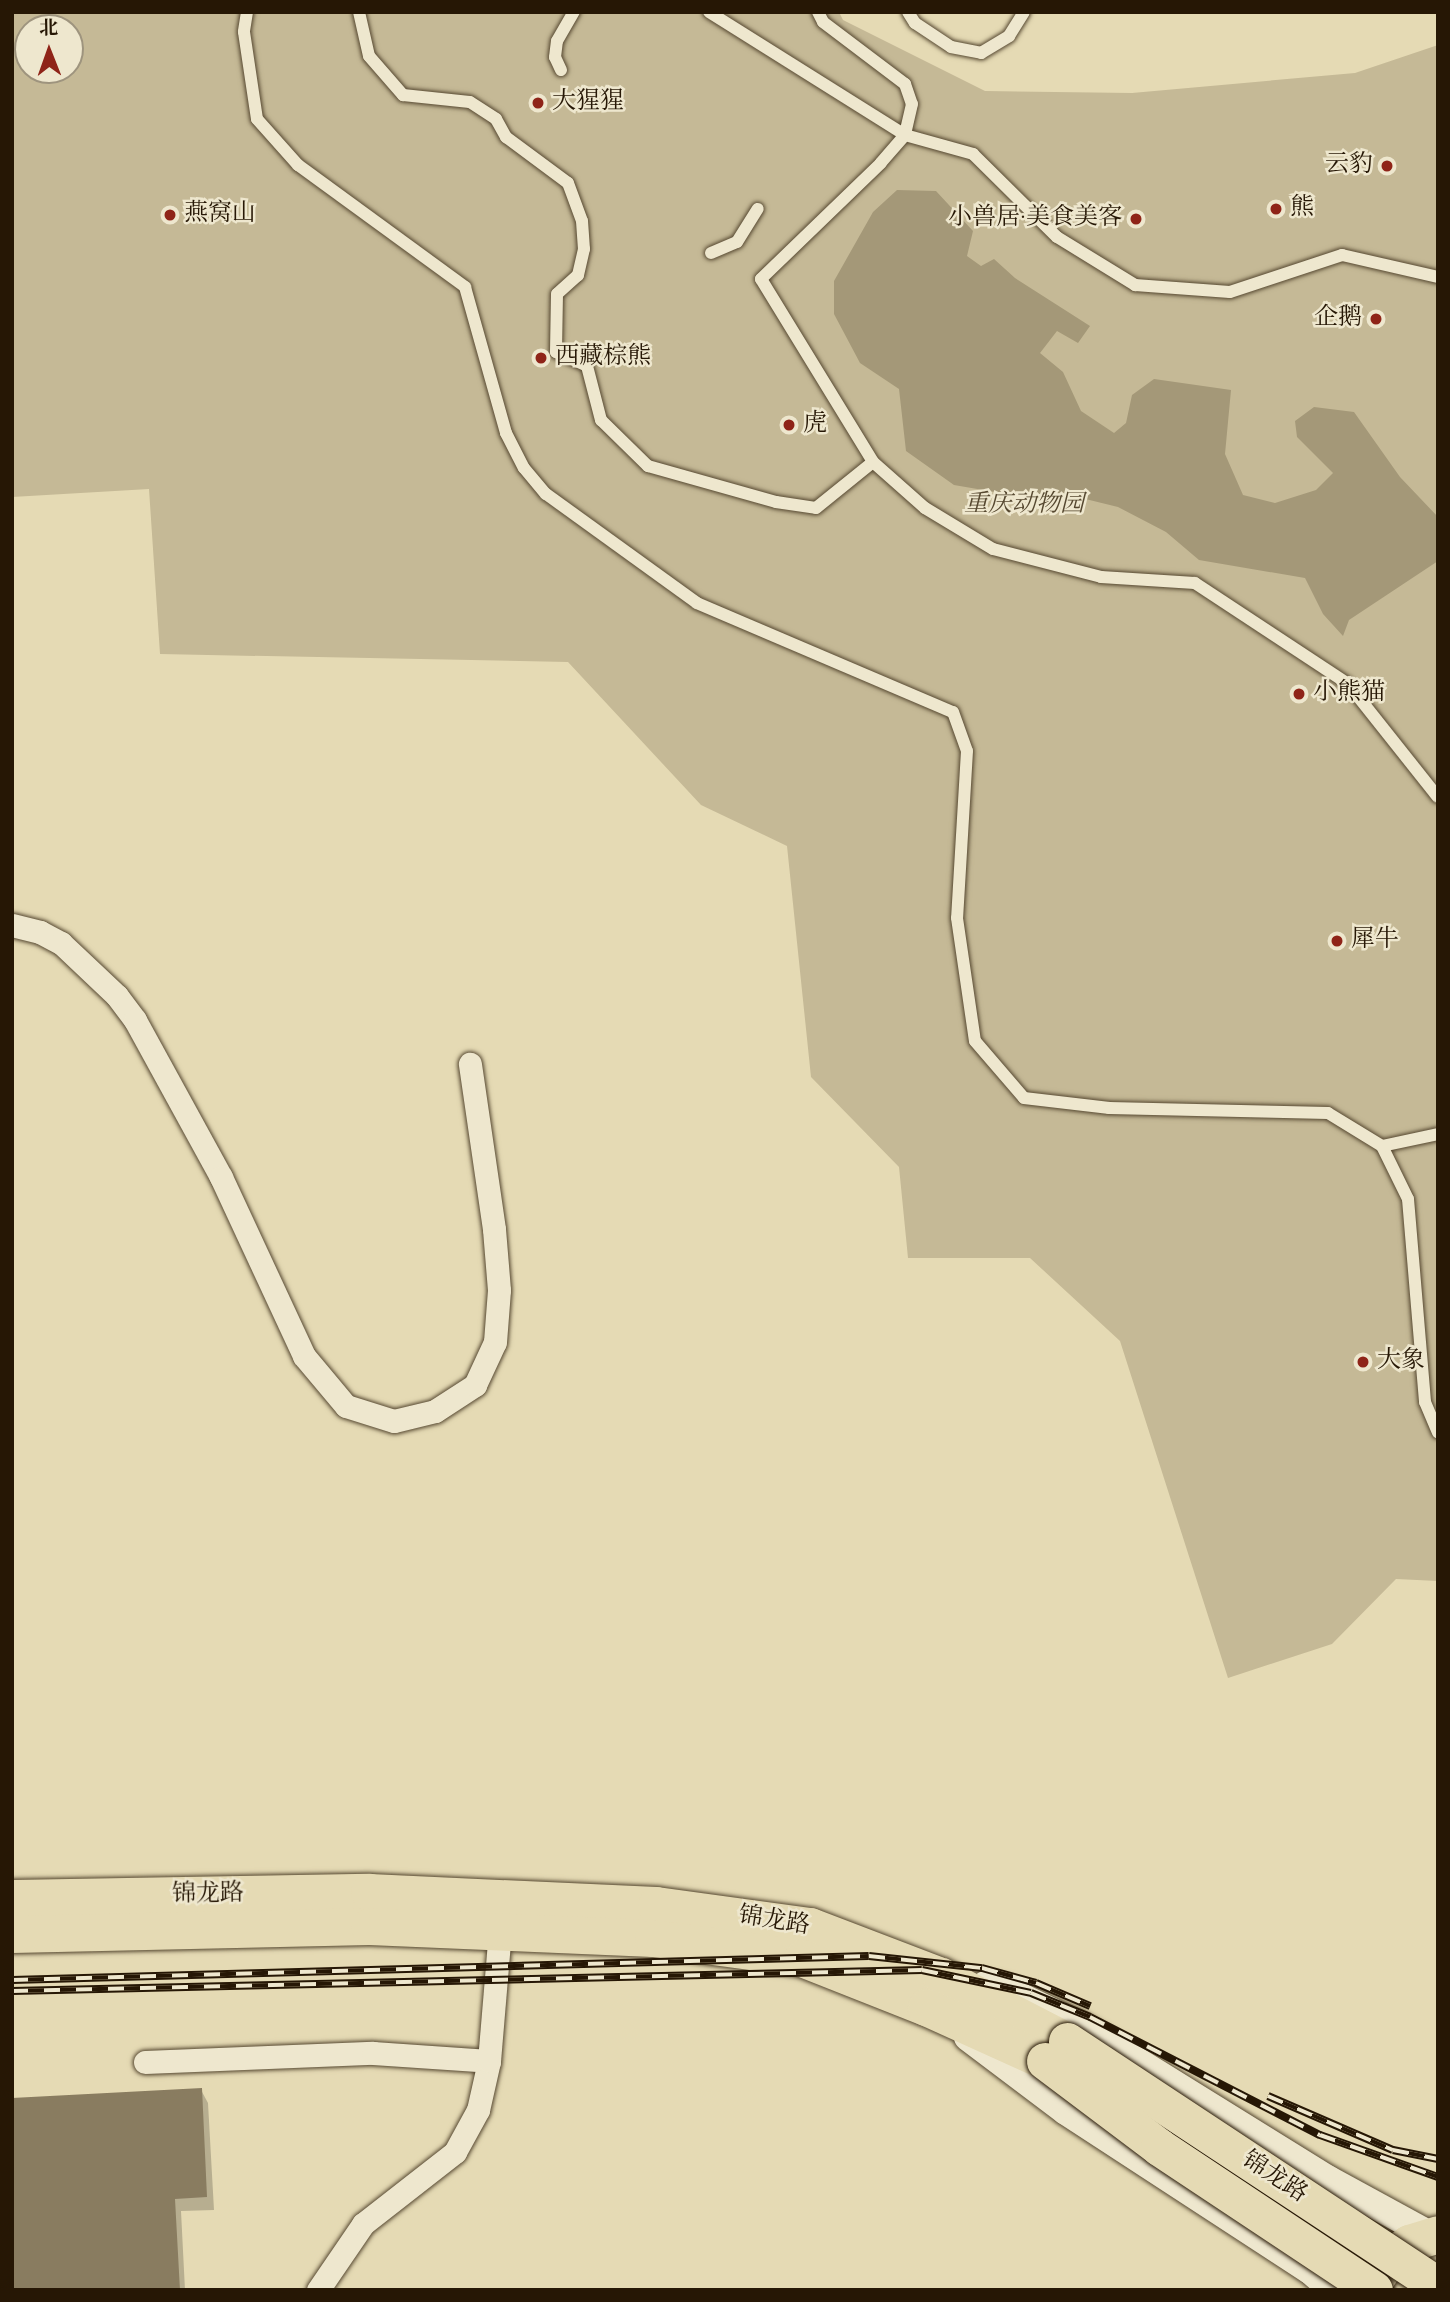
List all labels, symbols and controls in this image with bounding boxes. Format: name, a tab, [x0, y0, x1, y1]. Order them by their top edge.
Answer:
north arrow	[14, 14, 84, 84]
text: 北	[39, 16, 58, 43]
place label: 大猩猩	[552, 89, 624, 117]
marker: 大猩猩	[530, 95, 546, 111]
place label: 云豹	[1325, 152, 1373, 180]
marker: 云豹	[1379, 158, 1395, 174]
place label: 熊	[1290, 195, 1314, 223]
place label: 燕窝山	[184, 201, 256, 229]
marker: 熊	[1268, 201, 1284, 217]
place label: 小兽居·美食美客	[948, 205, 1122, 233]
marker: 燕窝山	[162, 207, 178, 223]
marker: 小兽居·美食美客	[1128, 211, 1144, 227]
place label: 企鹅	[1314, 305, 1362, 333]
marker: 企鹅	[1368, 311, 1384, 327]
place label: 西藏棕熊	[555, 344, 651, 372]
marker: 西藏棕熊	[533, 350, 549, 366]
place label: 虎	[803, 411, 827, 439]
marker: 虎	[781, 417, 797, 433]
park label: 重庆动物园	[964, 492, 1084, 520]
place label: 小熊猫	[1313, 680, 1385, 708]
marker: 小熊猫	[1291, 686, 1307, 702]
place label: 犀牛	[1351, 927, 1399, 955]
marker: 犀牛	[1329, 933, 1345, 949]
place label: 大象	[1377, 1348, 1425, 1376]
marker: 大象	[1355, 1354, 1371, 1370]
street label: 锦龙路	[172, 1880, 244, 1910]
street label: 锦龙路	[736, 1902, 812, 1942]
street label: 锦龙路	[1236, 2146, 1312, 2210]

